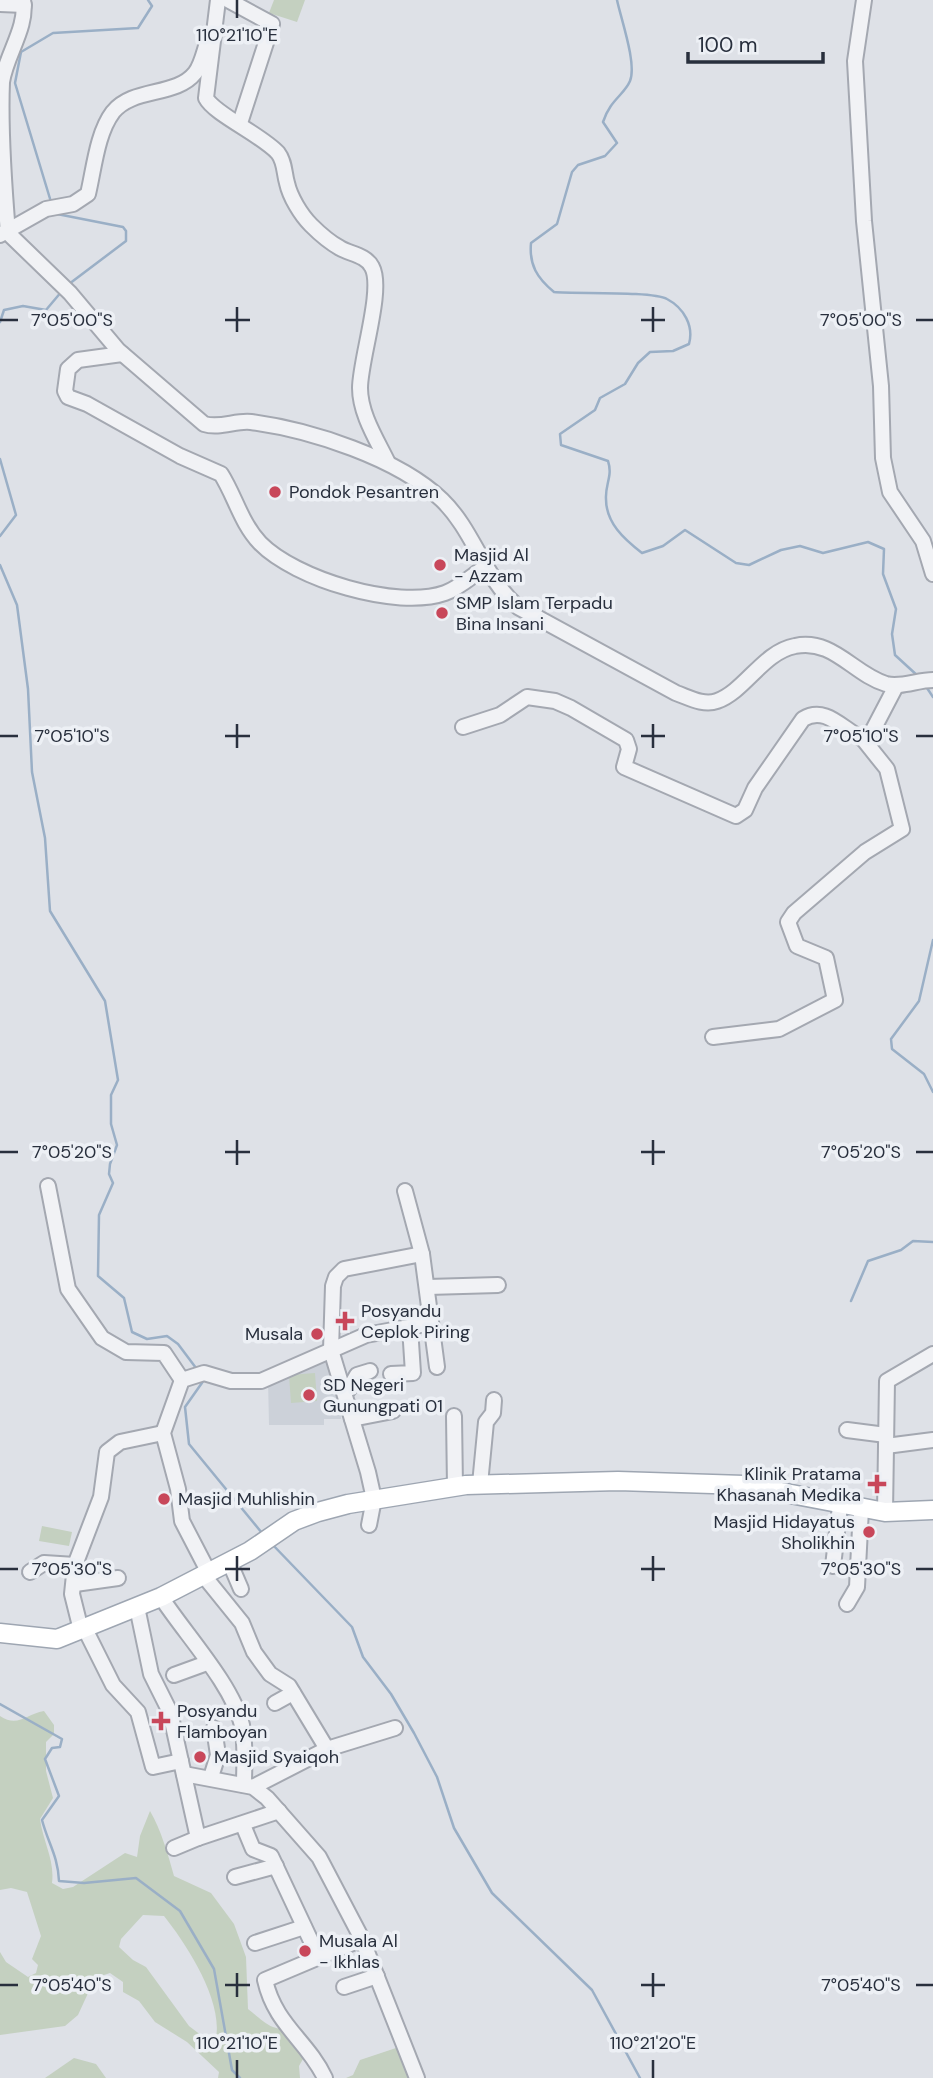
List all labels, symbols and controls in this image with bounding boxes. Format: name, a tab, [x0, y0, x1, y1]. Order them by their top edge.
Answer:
scale bar	[688, 21, 823, 65]
text: 110°21'10"E	[196, 23, 278, 47]
text: 100 m	[698, 31, 758, 59]
text: 7°05'00"S	[31, 308, 113, 332]
text: 7°05'00"S	[820, 308, 902, 332]
place label: Pondok Pesantren	[289, 480, 439, 504]
marker: Pondok Pesantren	[267, 484, 283, 500]
place label: Masjid Al - Azzam	[454, 543, 529, 588]
marker: Masjid Al - Azzam	[432, 557, 448, 573]
place label: SMP Islam Terpadu Bina Insani	[456, 591, 613, 636]
marker: SMP Islam Terpadu Bina Insani	[434, 605, 450, 621]
text: 7°05'10"S	[34, 724, 110, 748]
text: 7°05'10"S	[823, 724, 899, 748]
text: 7°05'20"S	[32, 1140, 112, 1164]
text: 7°05'20"S	[821, 1140, 901, 1164]
place label: Posyandu Ceplok Piring	[361, 1299, 470, 1344]
marker: Posyandu Ceplok Piring	[335, 1311, 355, 1331]
place label: Musala	[245, 1322, 303, 1346]
marker: Musala	[309, 1326, 325, 1342]
place label: SD Negeri Gunungpati 01	[323, 1373, 443, 1418]
marker: SD Negeri Gunungpati 01	[301, 1387, 317, 1403]
place label: Klinik Pratama Khasanah Medika	[716, 1462, 861, 1507]
marker: Klinik Pratama Khasanah Medika	[867, 1474, 887, 1494]
place label: Masjid Muhlishin	[178, 1487, 315, 1511]
marker: Masjid Muhlishin	[156, 1491, 172, 1507]
place label: Masjid Hidayatus Sholikhin	[713, 1510, 855, 1555]
marker: Masjid Hidayatus Sholikhin	[861, 1524, 877, 1540]
text: 7°05'30"S	[32, 1557, 112, 1581]
text: 7°05'30"S	[821, 1557, 901, 1581]
place label: Posyandu Flamboyan	[177, 1699, 267, 1744]
marker: Posyandu Flamboyan	[151, 1711, 171, 1731]
place label: Masjid Syaiqoh	[214, 1745, 339, 1769]
marker: Masjid Syaiqoh	[192, 1749, 208, 1765]
place label: Musala Al - Ikhlas	[319, 1929, 398, 1974]
marker: Musala Al - Ikhlas	[297, 1943, 313, 1959]
text: 7°05'40"S	[32, 1973, 112, 1997]
text: 7°05'40"S	[821, 1973, 901, 1997]
text: 110°21'10"E	[196, 2031, 278, 2055]
text: 110°21'20"E	[610, 2031, 696, 2055]

